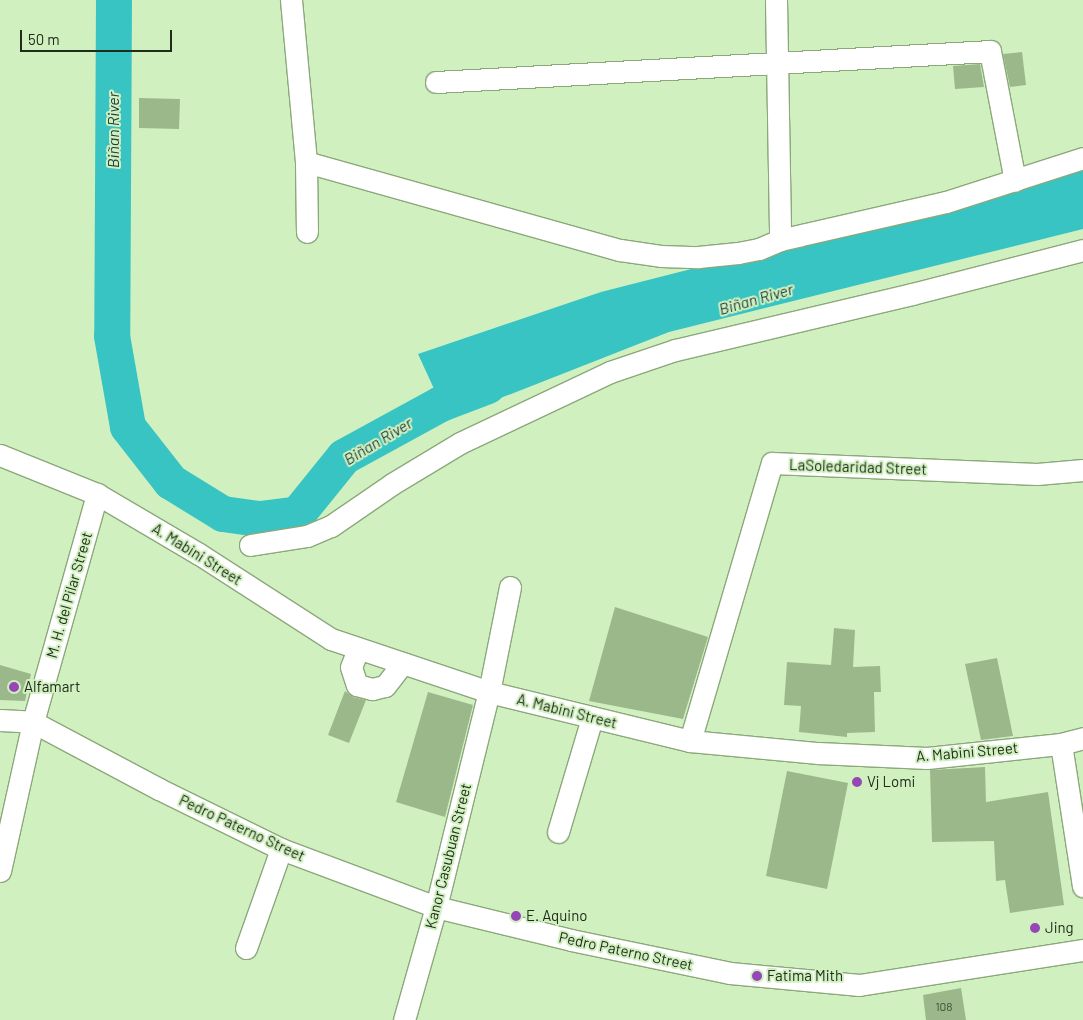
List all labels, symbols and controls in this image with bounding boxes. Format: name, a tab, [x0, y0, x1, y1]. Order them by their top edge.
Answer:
scale bar	[22, 20, 175, 52]
text: 50 m	[28, 30, 60, 48]
water label: Biñan River	[103, 92, 123, 168]
water label: Biñan River	[717, 279, 795, 319]
water label: Biñan River	[340, 413, 416, 469]
street label: LaSoledaridad Street	[789, 456, 927, 478]
street label: A. Mabini Street	[149, 519, 245, 589]
street label: M. H. del Pilar Street	[42, 530, 96, 660]
place label: Alfamart	[24, 678, 80, 696]
marker: Alfamart	[8, 681, 20, 693]
street label: A. Mabini Street	[515, 690, 619, 732]
street label: A. Mabini Street	[915, 739, 1019, 765]
place label: Vj Lomi	[867, 773, 915, 791]
marker: Vj Lomi	[851, 776, 863, 788]
street label: Kanor Casubuan Street	[421, 781, 475, 931]
street label: Pedro Paterno Street	[176, 791, 308, 865]
place label: E. Aquino	[526, 907, 587, 925]
marker: E. Aquino	[510, 910, 522, 922]
place label: Jing	[1045, 919, 1074, 937]
marker: Jing	[1029, 922, 1041, 934]
street label: Pedro Paterno Street	[557, 928, 695, 974]
place label: Fatima Mith	[767, 967, 843, 985]
marker: Fatima Mith	[751, 970, 763, 982]
house number: 108	[935, 1000, 953, 1014]

